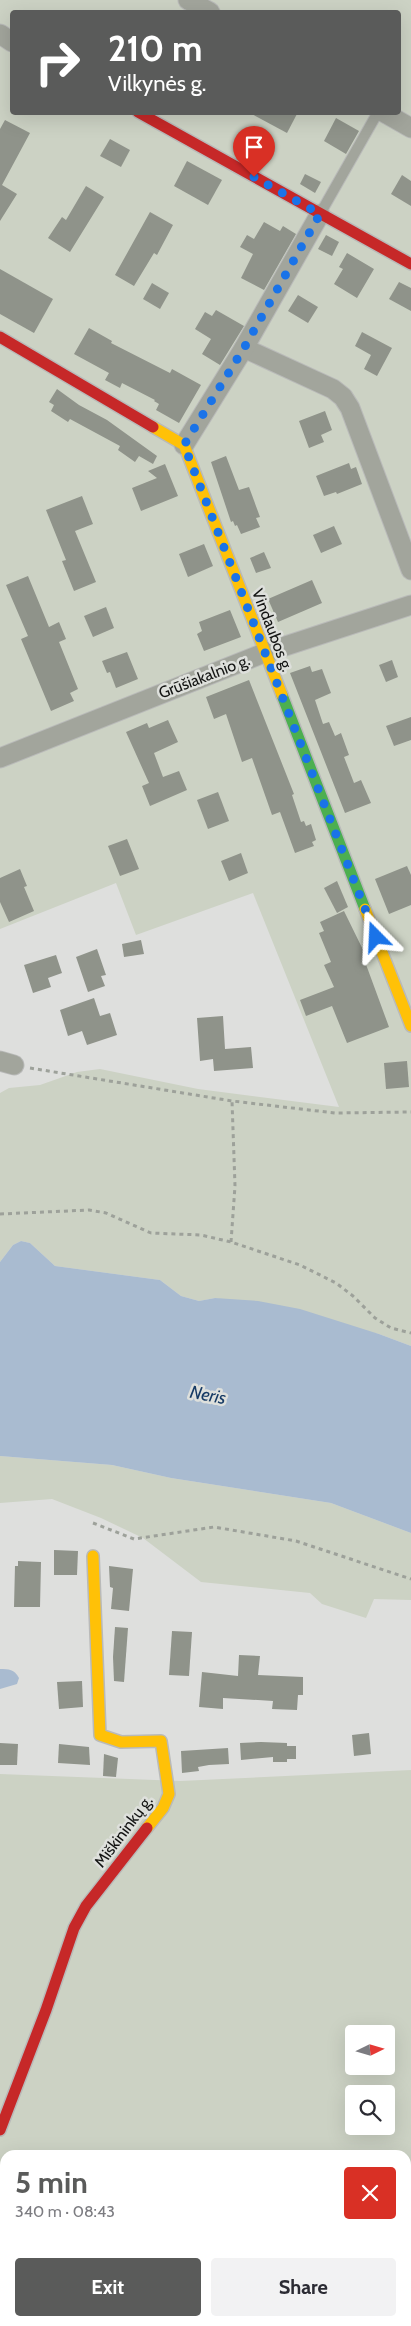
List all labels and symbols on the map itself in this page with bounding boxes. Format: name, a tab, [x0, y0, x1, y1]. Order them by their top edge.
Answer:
pin	[233, 126, 275, 177]
street label: Vindaubos g.	[248, 586, 297, 674]
street label: Grūšiakalnio g.	[156, 650, 253, 703]
position arrow	[349, 910, 401, 962]
water label: Neris	[188, 1381, 228, 1409]
street label: Miškininkų g.	[90, 1792, 157, 1871]
north arrow	[345, 2025, 395, 2075]

